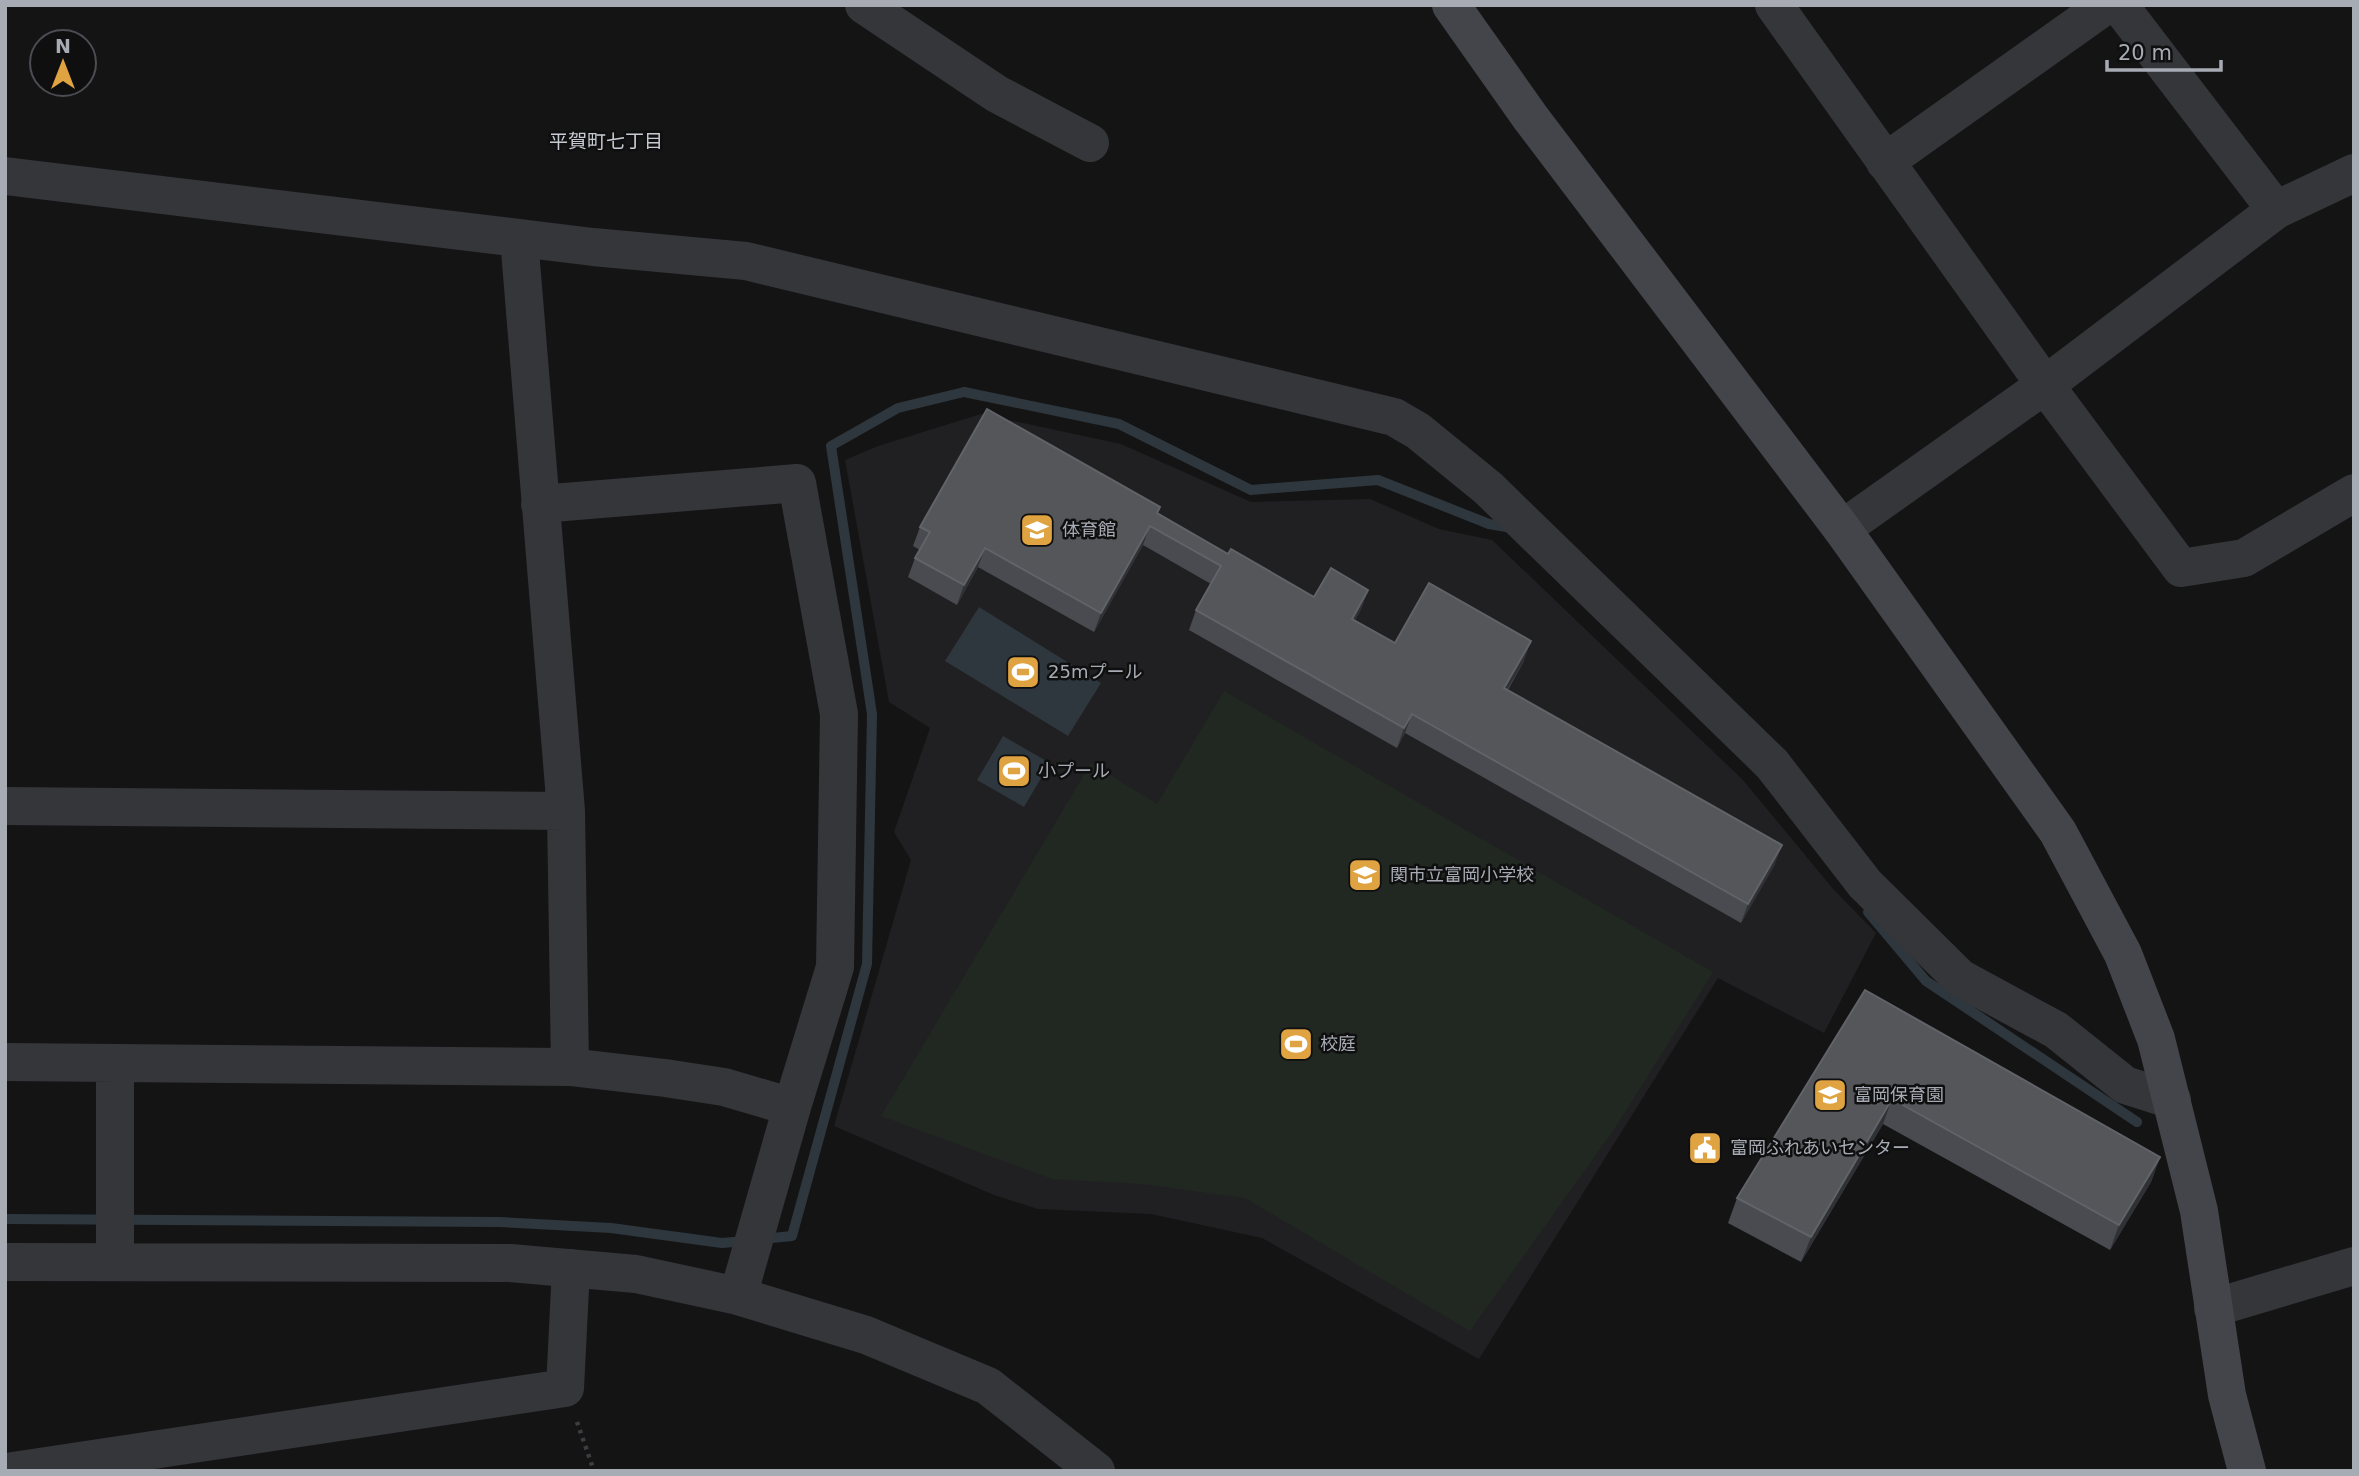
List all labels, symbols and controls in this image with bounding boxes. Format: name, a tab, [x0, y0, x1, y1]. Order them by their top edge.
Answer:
north arrow	[28, 28, 98, 98]
scale bar	[2107, 28, 2221, 72]
text: N	[55, 35, 71, 57]
text: 20 m	[2118, 41, 2172, 65]
district label: 平賀町七丁目	[549, 130, 663, 152]
school or university icon: 体育館	[1018, 511, 1056, 549]
place label: 体育館	[1062, 519, 1116, 540]
sports icon: 25mプール	[1004, 653, 1042, 691]
place label: 25mプール	[1048, 661, 1142, 682]
sports icon: 小プール	[995, 752, 1033, 790]
place label: 小プール	[1038, 760, 1110, 781]
school or university icon: 関市立富岡小学校	[1346, 856, 1384, 894]
place label: 関市立富岡小学校	[1390, 864, 1534, 885]
sports icon: 校庭	[1277, 1025, 1315, 1063]
place label: 校庭	[1320, 1033, 1356, 1054]
school or university icon: 富岡保育園	[1811, 1076, 1849, 1114]
place label: 富岡保育園	[1854, 1084, 1944, 1105]
public building icon: 富岡ふれあいセンター	[1686, 1129, 1724, 1167]
place label: 富岡ふれあいセンター	[1730, 1137, 1910, 1158]

